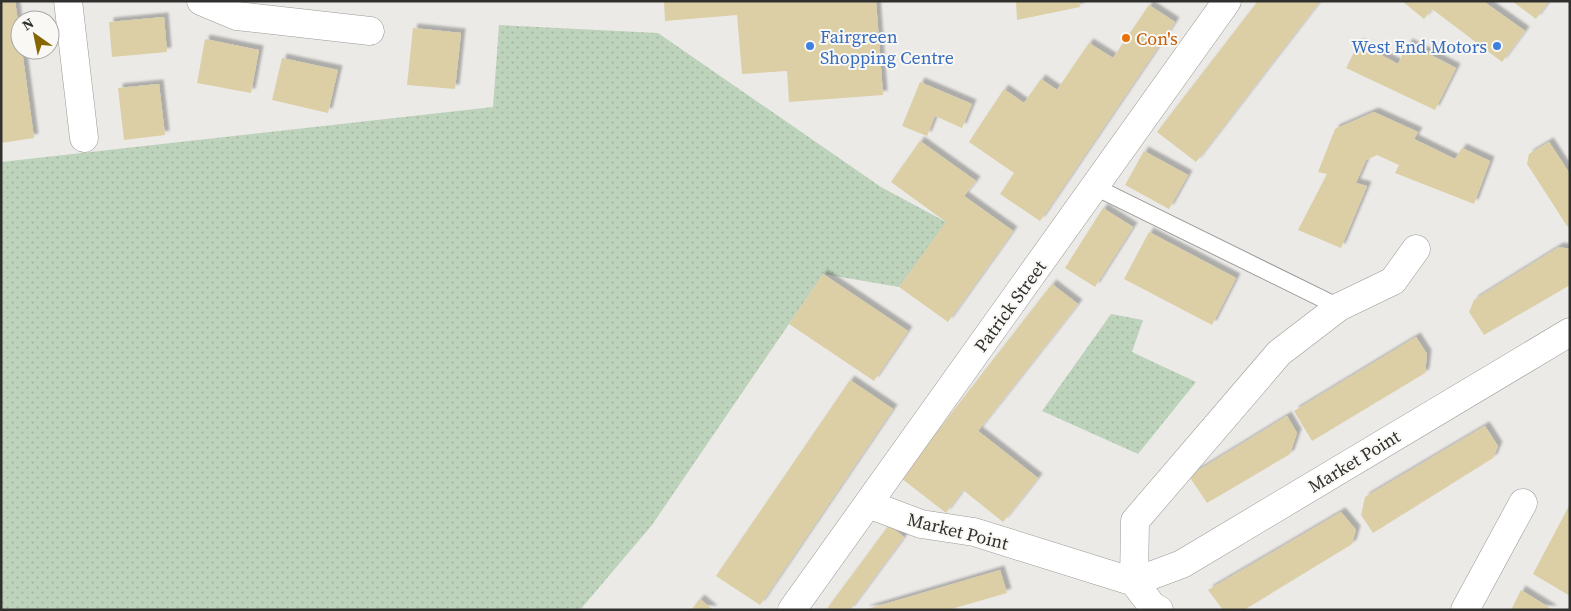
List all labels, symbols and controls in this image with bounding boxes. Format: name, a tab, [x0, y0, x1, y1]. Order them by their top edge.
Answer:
north arrow	[10, 10, 60, 60]
text: N	[18, 13, 38, 35]
place label: Fairgreen Shopping Centre	[820, 24, 954, 70]
place label: Con's	[1136, 26, 1178, 51]
marker: Con's	[1120, 32, 1132, 44]
place label: West End Motors	[1351, 34, 1487, 59]
marker: Fairgreen Shopping Centre	[804, 40, 816, 52]
marker: West End Motors	[1491, 40, 1503, 52]
street label: Patrick Street	[968, 255, 1052, 357]
street label: Market Point	[1303, 424, 1405, 498]
street label: Market Point	[905, 506, 1011, 556]

